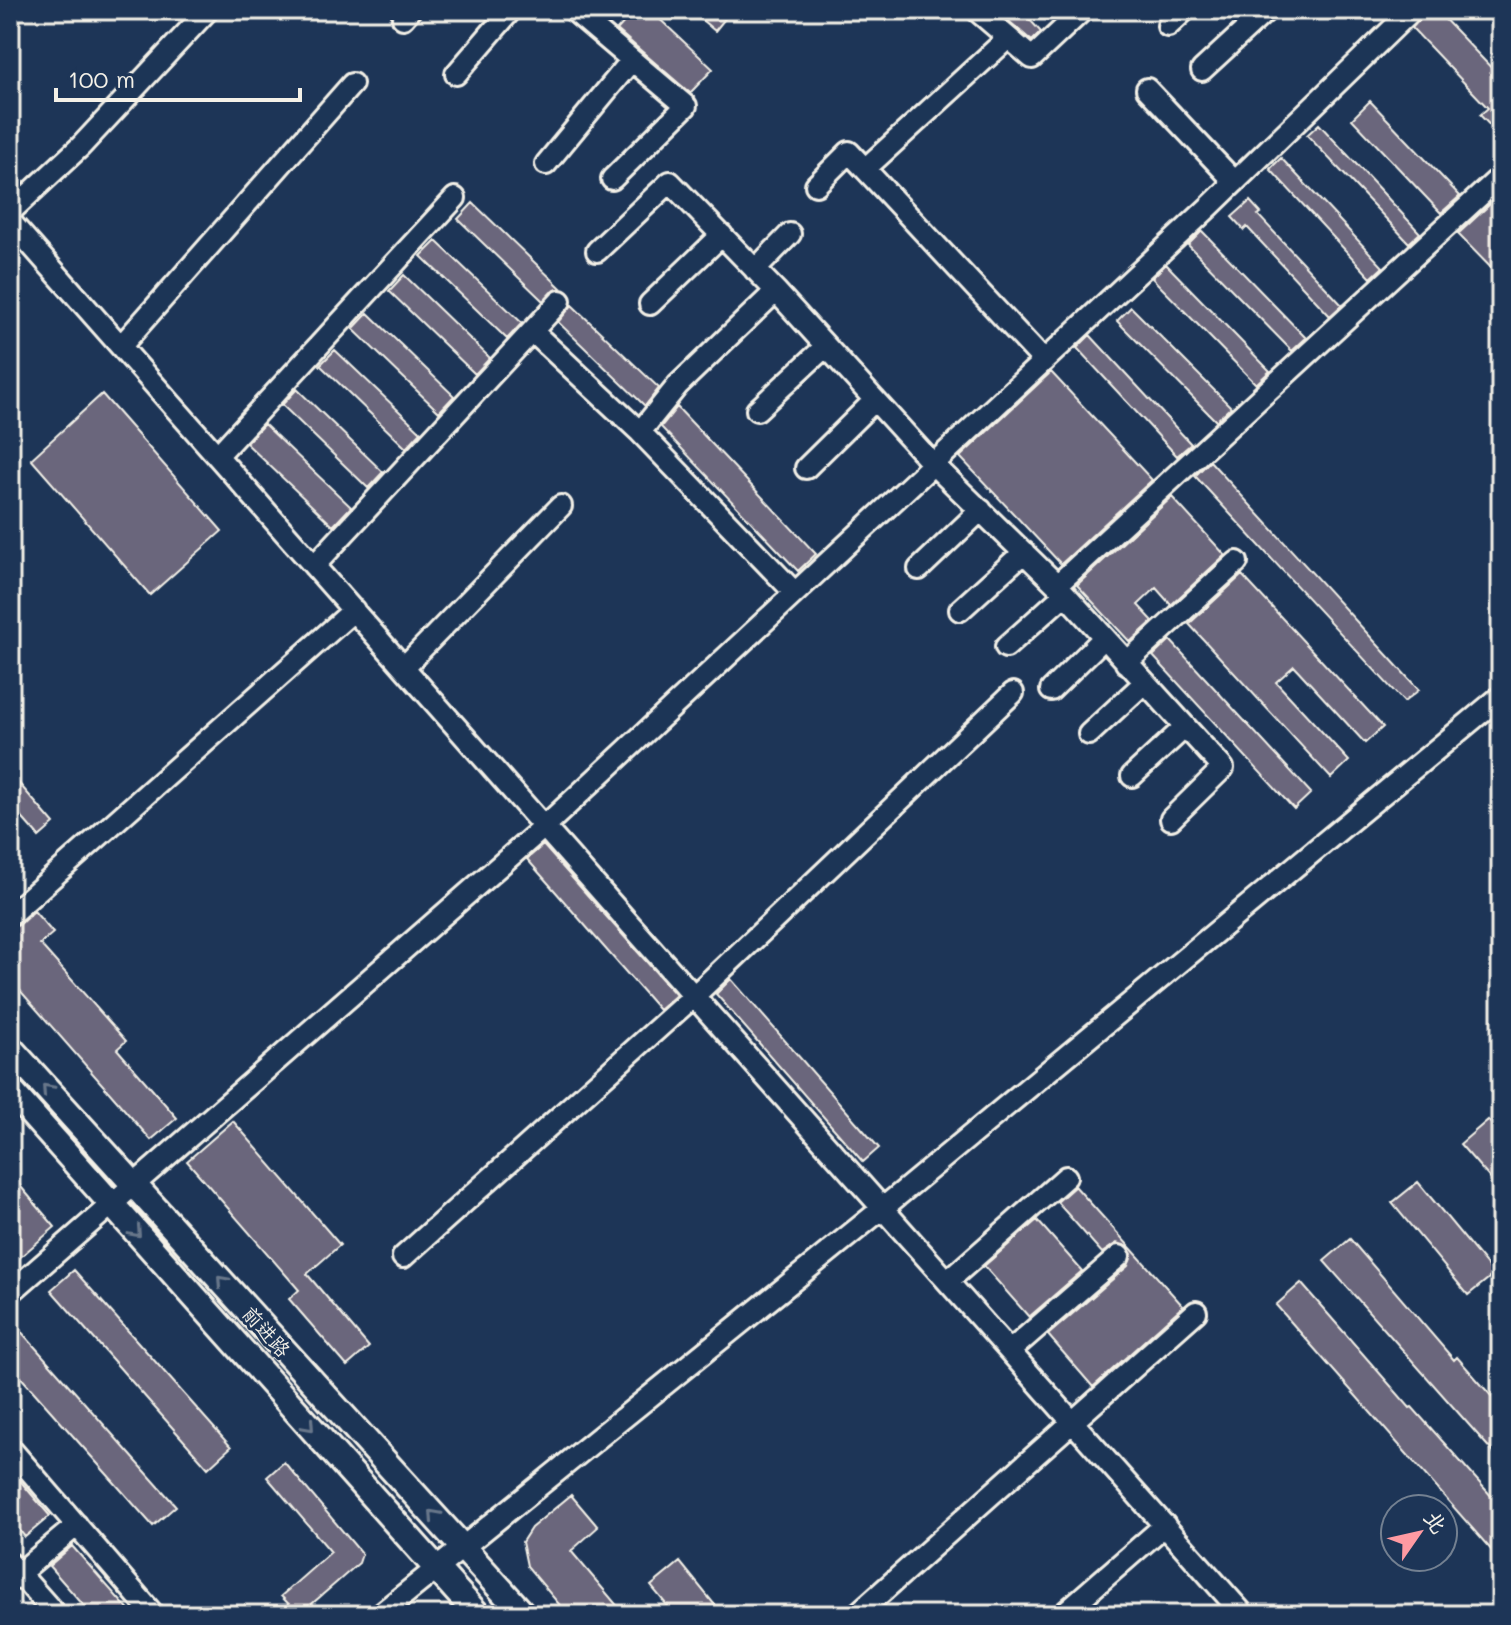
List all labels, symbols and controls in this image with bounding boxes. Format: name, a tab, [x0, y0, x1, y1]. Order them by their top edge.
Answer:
scale bar	[56, 52, 300, 102]
text: 100 m	[68, 63, 135, 94]
one-way arrow	[41, 1084, 56, 1098]
one-way arrow	[127, 1222, 141, 1237]
one-way arrow	[217, 1276, 231, 1291]
street label: 前进路	[237, 1300, 297, 1363]
one-way arrow	[299, 1416, 314, 1431]
north arrow	[1379, 1493, 1459, 1573]
text: 北	[1418, 1504, 1454, 1539]
one-way arrow	[429, 1510, 444, 1524]

